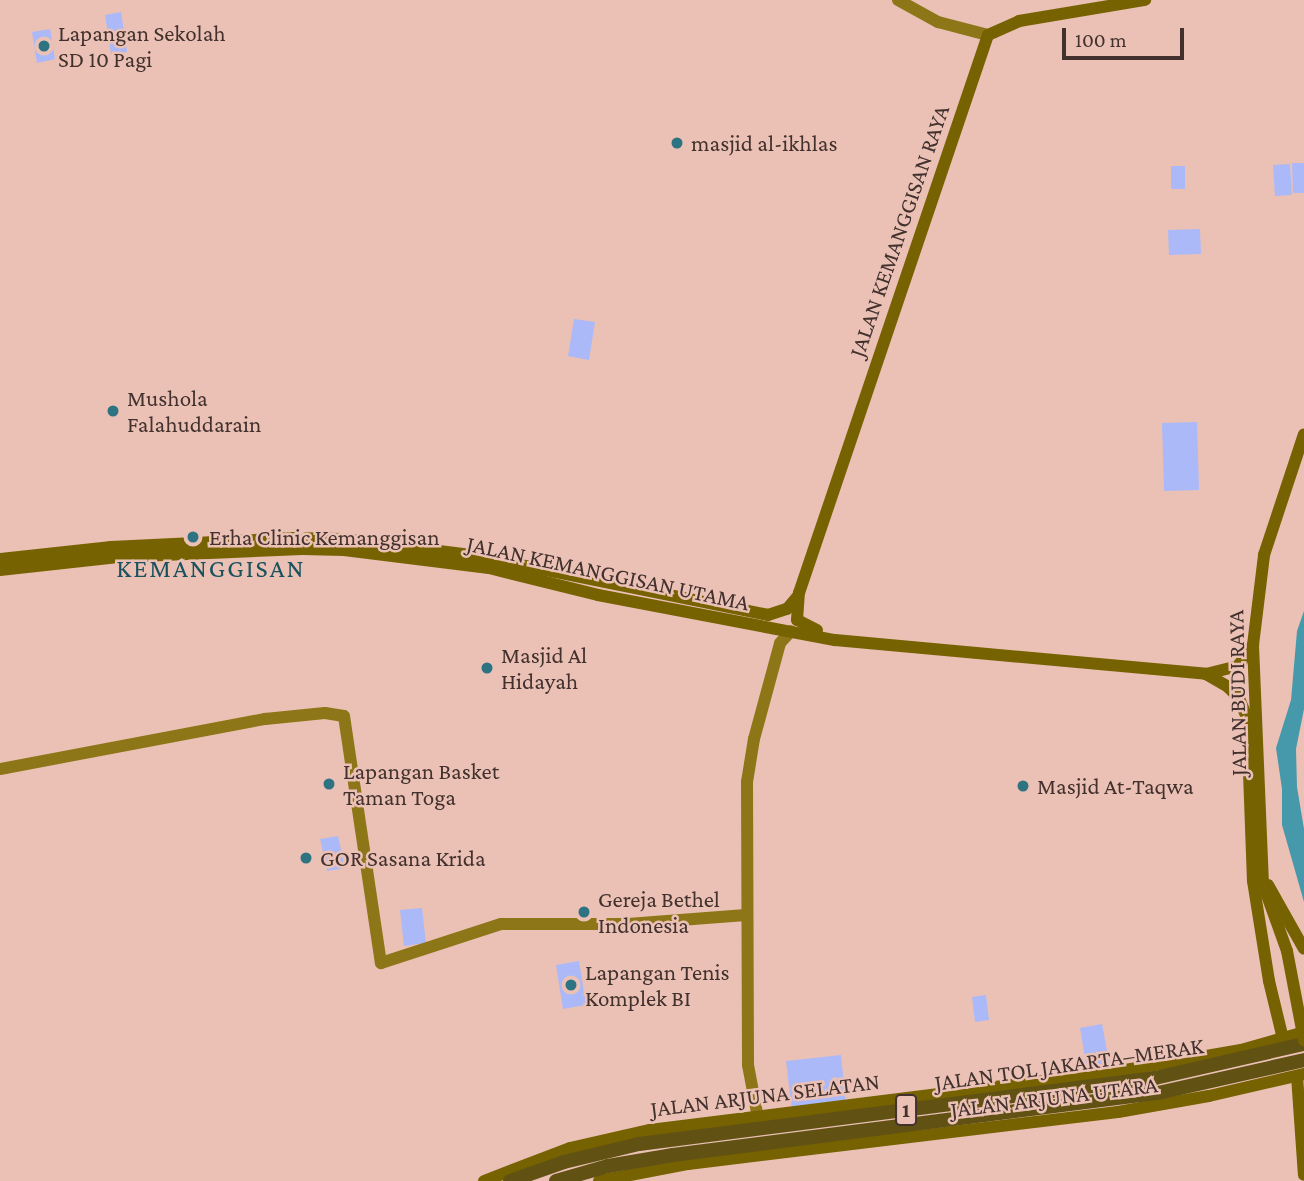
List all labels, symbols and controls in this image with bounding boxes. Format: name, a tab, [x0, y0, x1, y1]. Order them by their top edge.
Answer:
scale bar	[1066, 14, 1188, 58]
place label: Lapangan Sekolah SD 10 Pagi	[58, 19, 226, 73]
text: 100 m	[1075, 28, 1127, 52]
marker: Lapangan Sekolah SD 10 Pagi	[36, 38, 52, 54]
street label: JALAN KEMANGGISAN RAYA	[843, 101, 955, 361]
place label: masjid al-ikhlas	[691, 129, 837, 157]
marker: masjid al-ikhlas	[669, 135, 685, 151]
place label: Mushola Falahuddarain	[127, 384, 261, 438]
marker: Mushola Falahuddarain	[105, 403, 121, 419]
place label: Erha Clinic Kemanggisan	[209, 523, 439, 551]
marker: Erha Clinic Kemanggisan	[183, 527, 203, 547]
street label: JALAN KEMANGGISAN UTAMA	[464, 530, 752, 616]
district label: KEMANGGISAN	[118, 553, 304, 585]
street label: JALAN BUDI RAYA	[1222, 610, 1252, 776]
place label: Masjid Al Hidayah	[501, 641, 587, 695]
marker: Masjid Al Hidayah	[479, 660, 495, 676]
place label: Lapangan Basket Taman Toga	[343, 757, 499, 811]
place label: Masjid At-Taqwa	[1037, 772, 1194, 800]
marker: Lapangan Basket Taman Toga	[321, 776, 337, 792]
marker: Masjid At-Taqwa	[1015, 778, 1031, 794]
place label: GOR Sasana Krida	[320, 844, 486, 872]
marker: GOR Sasana Krida	[298, 850, 314, 866]
place label: Gereja Bethel Indonesia	[598, 885, 720, 939]
marker: Gereja Bethel Indonesia	[576, 904, 592, 920]
place label: Lapangan Tenis Komplek BI	[585, 958, 730, 1012]
marker: Lapangan Tenis Komplek BI	[563, 977, 579, 993]
street label: JALAN TOL JAKARTA–MERAK	[933, 1031, 1205, 1097]
street label: JALAN ARJUNA SELATAN	[649, 1067, 881, 1123]
street label: JALAN ARJUNA UTARA	[949, 1071, 1159, 1123]
road number: 1	[894, 1092, 918, 1128]

